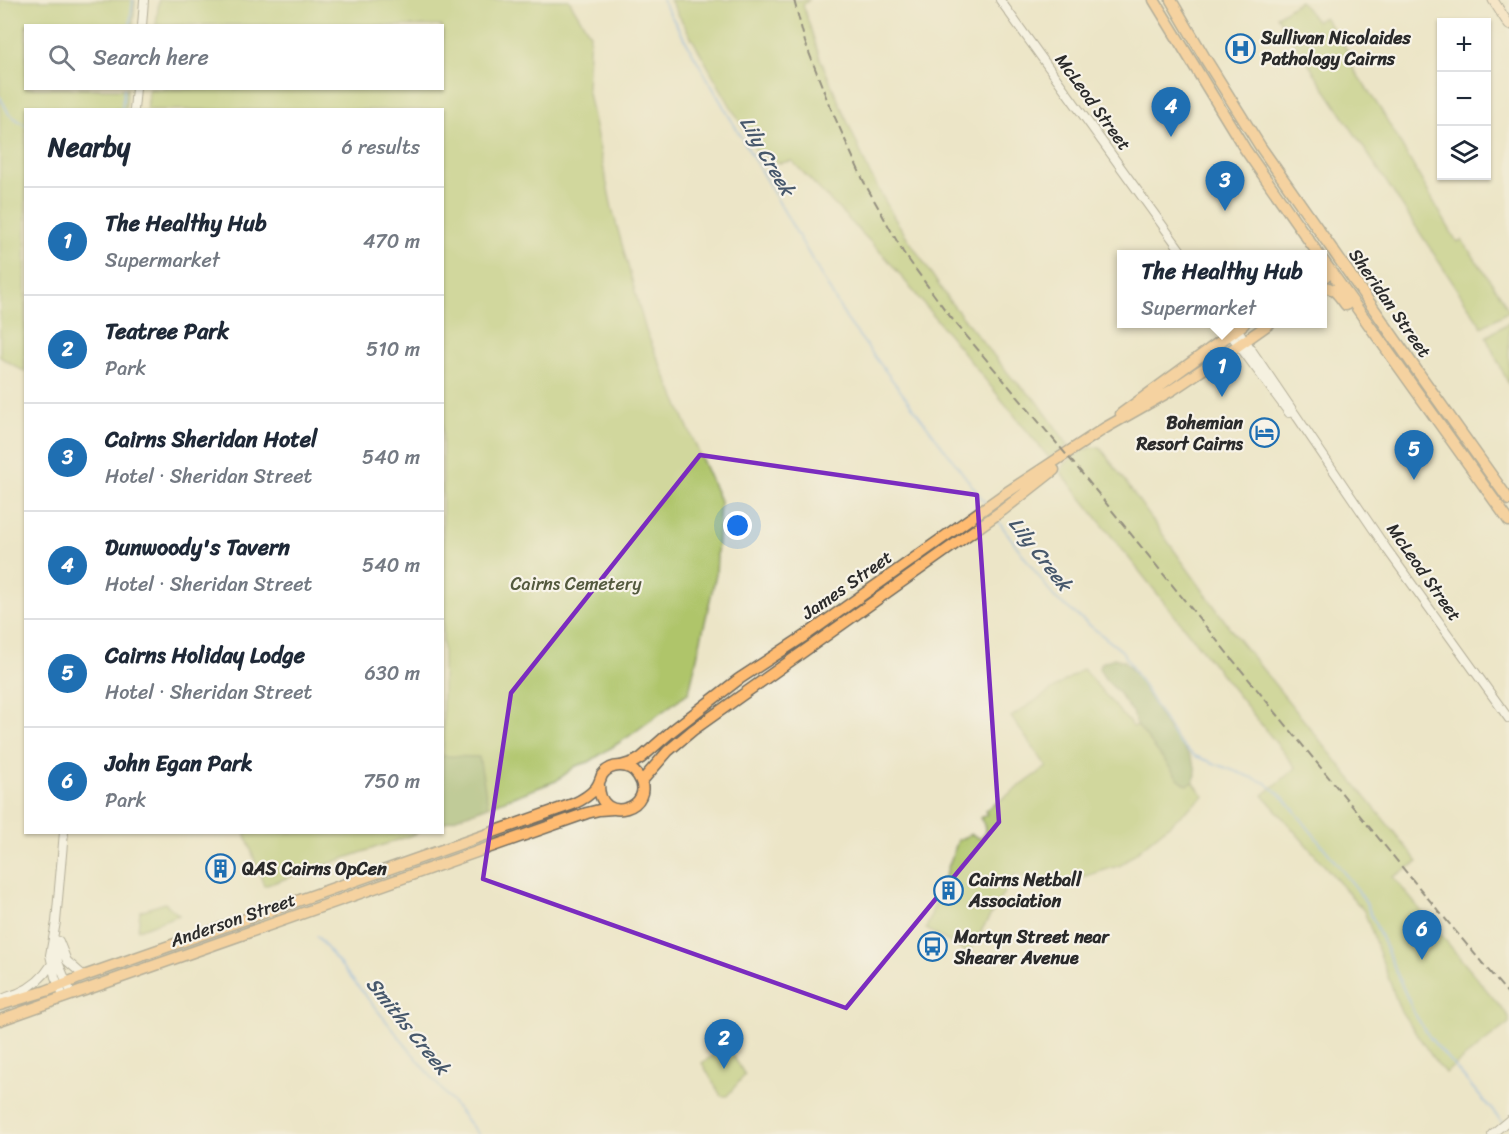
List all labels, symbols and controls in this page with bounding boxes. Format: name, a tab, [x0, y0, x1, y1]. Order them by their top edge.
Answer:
map controls	[1437, 18, 1491, 180]
button: +	[1437, 18, 1491, 72]
place label: Sullivan Nicolaides Pathology Cairns	[1260, 22, 1411, 75]
search box	[24, 24, 444, 90]
hospital icon: Sullivan Nicolaides Pathology Cairns	[1224, 32, 1256, 64]
text: Search here	[93, 38, 209, 77]
icon: search	[45, 41, 78, 74]
street label: McLeod Street	[1046, 46, 1140, 158]
button: −	[1437, 72, 1491, 126]
pin: 4	[1152, 88, 1190, 137]
water label: Lily Creek	[730, 109, 805, 205]
text: Nearby	[48, 124, 130, 170]
button: layers	[1437, 126, 1491, 180]
text: 6 results	[341, 130, 420, 165]
pin: 3	[1206, 162, 1244, 211]
text: The Healthy Hub	[105, 204, 267, 243]
text: 1	[63, 224, 72, 259]
text: 470 m	[363, 224, 420, 259]
street label: Sheridan Street	[1340, 241, 1440, 365]
text: Supermarket	[105, 243, 220, 278]
popup	[1117, 250, 1327, 328]
text: The Healthy Hub	[1141, 252, 1303, 291]
text: Supermarket	[1141, 291, 1256, 326]
text: Teatree Park	[105, 312, 229, 351]
text: 2	[62, 332, 73, 367]
text: 510 m	[366, 332, 420, 367]
pin: 1	[1202, 348, 1242, 397]
text: Park	[105, 351, 146, 386]
place label: Bohemian Resort Cairns	[1135, 407, 1244, 460]
hotel icon: Bohemian Resort Cairns	[1248, 417, 1280, 449]
text: Cairns Sheridan Hotel	[105, 420, 317, 459]
pin: 5	[1394, 430, 1434, 480]
text: 3	[62, 440, 73, 475]
text: 540 m	[362, 440, 420, 475]
text: Hotel · Sheridan Street	[105, 459, 312, 494]
water label: Lily Creek	[999, 509, 1082, 601]
your location	[723, 511, 752, 540]
street label: McLeod Street	[1378, 516, 1470, 628]
text: Dunwoody's Tavern	[105, 528, 290, 567]
street label: James Street	[794, 542, 899, 629]
text: 4	[61, 548, 74, 583]
text: 540 m	[362, 548, 420, 583]
text: Hotel · Sheridan Street	[105, 567, 312, 602]
park label: Cairns Cemetery	[510, 568, 642, 600]
text: Cairns Holiday Lodge	[105, 636, 305, 675]
text: 5	[61, 656, 74, 691]
text: 630 m	[364, 656, 420, 691]
text: Hotel · Sheridan Street	[105, 675, 312, 710]
text: John Egan Park	[105, 744, 253, 783]
text: 6	[62, 764, 73, 799]
text: 750 m	[363, 764, 420, 799]
text: Park	[105, 783, 146, 818]
building icon: QAS Cairns OpCen	[205, 853, 237, 885]
place label: QAS Cairns OpCen	[242, 853, 387, 885]
place label: Cairns Netball Association	[968, 864, 1082, 917]
building icon: Cairns Netball Association	[932, 874, 964, 906]
street label: Anderson Street	[165, 883, 300, 957]
pin: 6	[1402, 910, 1442, 960]
place label: Martyn Street near Shearer Avenue	[953, 921, 1111, 974]
bus stop icon: Martyn Street near Shearer Avenue	[917, 931, 949, 963]
water label: Smiths Creek	[357, 969, 460, 1084]
pin: 2	[704, 1020, 744, 1069]

